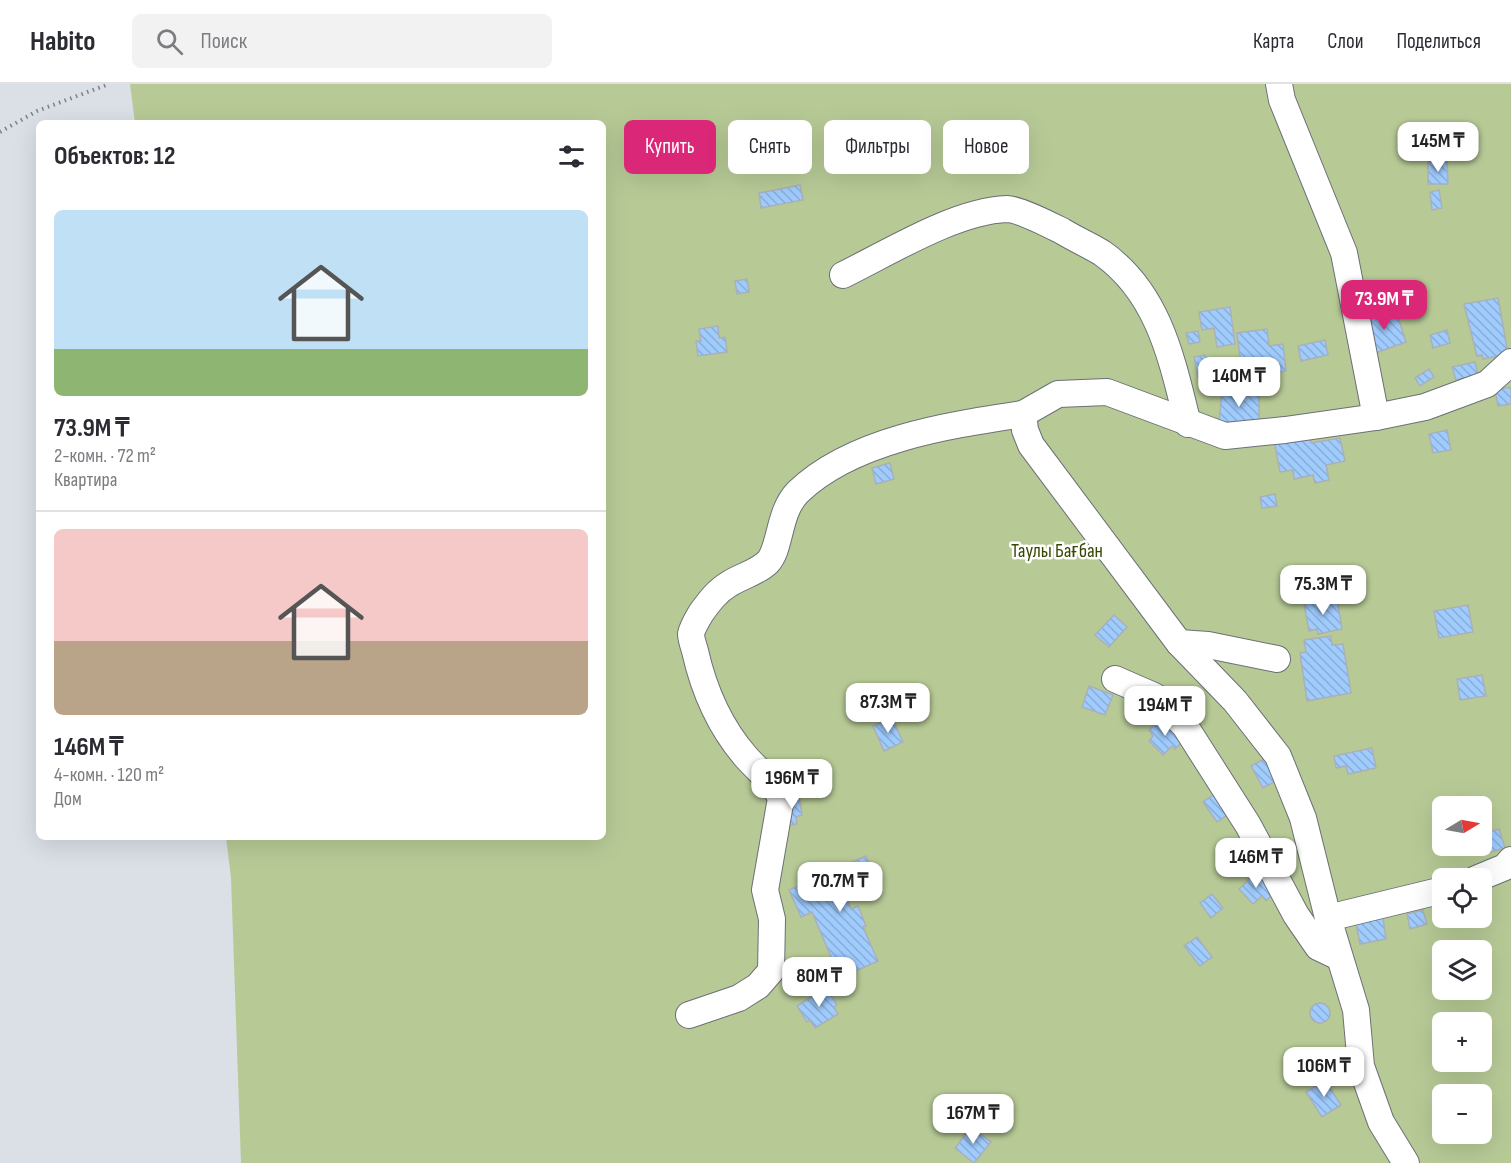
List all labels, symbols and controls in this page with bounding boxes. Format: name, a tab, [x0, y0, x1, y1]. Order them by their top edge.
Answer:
search box	[132, 14, 552, 68]
text: Habito	[30, 25, 96, 58]
icon: search	[153, 25, 186, 58]
text: Поиск	[201, 28, 247, 55]
text: Карта	[1253, 29, 1294, 54]
text: Слои	[1327, 29, 1363, 54]
text: Поделиться	[1396, 29, 1481, 54]
chip: Купить	[624, 120, 716, 174]
chip: Снять	[728, 120, 812, 174]
chip: Фильтры	[824, 120, 931, 174]
chip: Новое	[943, 120, 1029, 174]
pin: 145M ₸	[1389, 122, 1487, 173]
text: 145M ₸	[1412, 129, 1464, 153]
icon: filters	[555, 140, 588, 173]
text: Объектов: 12	[54, 141, 175, 172]
icon: home	[267, 249, 375, 357]
pin: 73.9M ₸	[1329, 280, 1439, 331]
text: 73.9M ₸	[1355, 287, 1413, 311]
pin: 140M ₸	[1190, 357, 1288, 408]
text: 140M ₸	[1212, 364, 1266, 388]
text: 73.9M ₸	[54, 413, 130, 444]
text: 2-комн. · 72 m²	[54, 444, 156, 468]
text: Квартира	[54, 468, 118, 492]
park label: Таулы Бағбан	[1011, 539, 1103, 563]
pin: 75.3M ₸	[1268, 565, 1378, 616]
icon: home	[267, 568, 375, 676]
text: 75.3M ₸	[1294, 572, 1352, 596]
pin: 87.3M ₸	[833, 683, 943, 734]
pin: 194M ₸	[1116, 686, 1214, 737]
text: 87.3M ₸	[860, 690, 916, 714]
text: 194M ₸	[1138, 693, 1192, 717]
text: 146M ₸	[54, 732, 123, 763]
pin: 196M ₸	[743, 759, 841, 810]
text: 4-комн. · 120 m²	[54, 763, 164, 787]
text: 196M ₸	[765, 766, 819, 790]
text: Дом	[54, 787, 82, 811]
north arrow	[1432, 796, 1492, 856]
map controls	[1432, 796, 1492, 1144]
pin: 146M ₸	[1207, 838, 1305, 889]
text: 146M ₸	[1229, 845, 1283, 869]
pin: 70.7M ₸	[785, 862, 895, 913]
button: locate	[1432, 868, 1492, 928]
text: 70.7M ₸	[812, 869, 868, 893]
button: layers	[1432, 940, 1492, 1000]
pin: 80M ₸	[777, 957, 861, 1008]
text: 80M ₸	[796, 964, 842, 988]
button: +	[1432, 1012, 1492, 1072]
pin: 106M ₸	[1275, 1047, 1373, 1098]
text: 106M ₸	[1297, 1054, 1351, 1078]
button: −	[1432, 1084, 1492, 1144]
pin: 167M ₸	[924, 1094, 1022, 1145]
text: 167M ₸	[947, 1101, 999, 1125]

